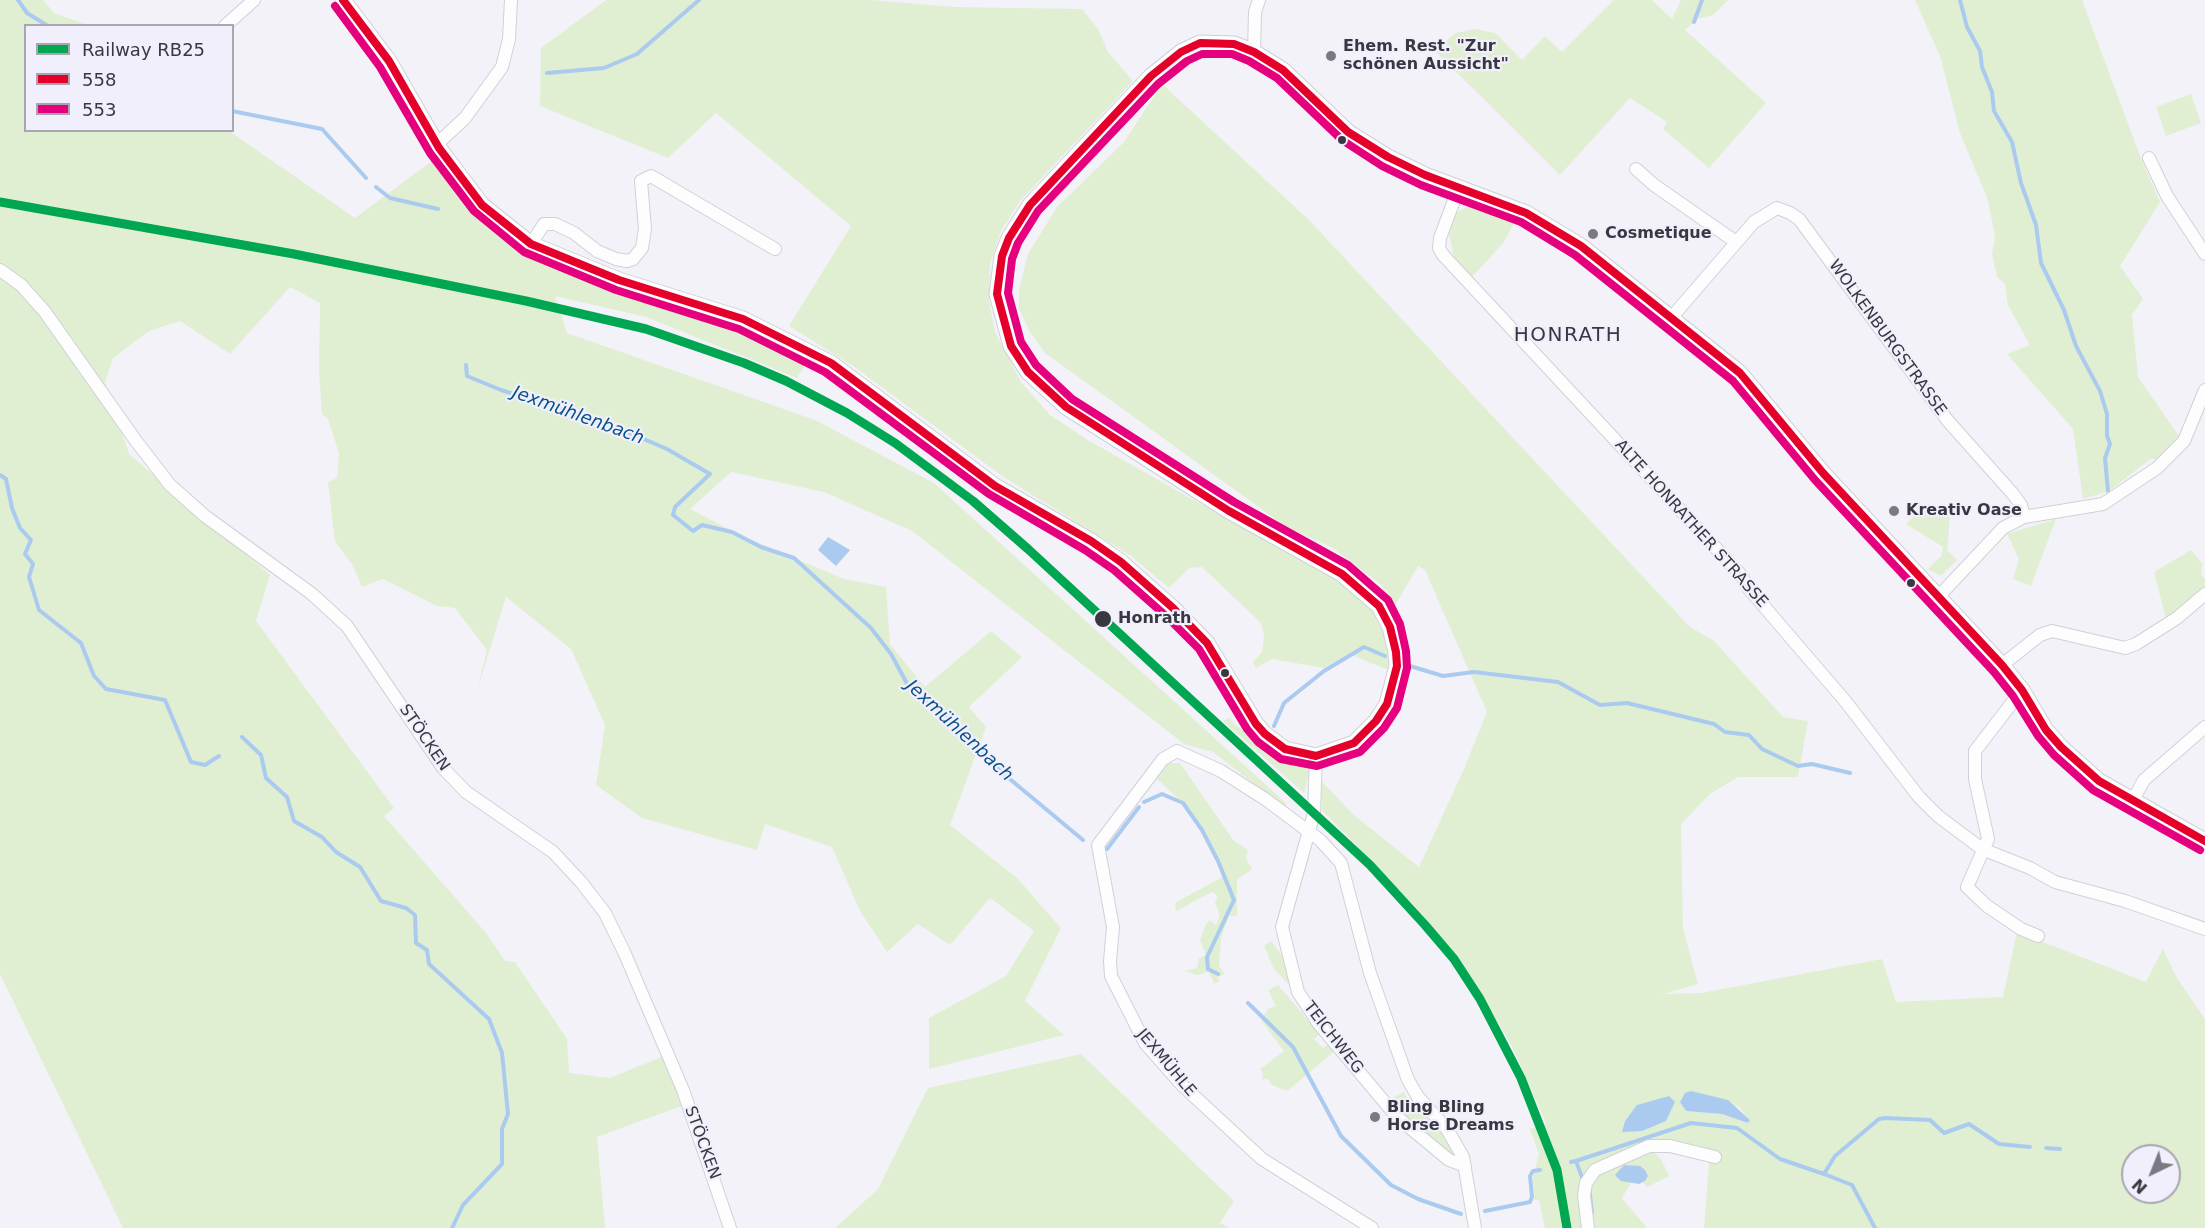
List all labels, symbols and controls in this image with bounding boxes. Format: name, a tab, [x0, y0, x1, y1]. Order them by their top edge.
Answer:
legend	[24, 24, 234, 132]
place label: Ehem. Rest. "Zur schönen Aussicht"	[1343, 37, 1509, 75]
text: Railway RB25	[82, 39, 205, 60]
marker: Ehem. Rest. "Zur schönen Aussicht"	[1324, 49, 1338, 63]
text: 558	[82, 69, 116, 90]
text: 553	[82, 99, 116, 120]
unlabelled marker	[1336, 134, 1348, 146]
place label: Cosmetique	[1605, 224, 1712, 244]
marker: Cosmetique	[1586, 227, 1600, 241]
street label: WOLKENBURGSTRASSE	[1824, 256, 1950, 420]
district label: HONRATH	[1514, 324, 1622, 348]
water label: Jexmühlenbach	[509, 382, 647, 450]
street label: ALTE HONRATHER STRASSE	[1611, 436, 1771, 612]
place label: Kreativ Oase	[1906, 501, 2022, 521]
marker: Kreativ Oase	[1887, 504, 1901, 518]
unlabelled marker	[1905, 577, 1917, 589]
marker: Honrath	[1093, 609, 1113, 629]
place label: Honrath	[1118, 609, 1192, 629]
unlabelled marker	[1219, 667, 1231, 679]
water label: Jexmühlenbach	[901, 676, 1017, 786]
street label: STÖCKEN	[395, 701, 453, 775]
street label: TEICHWEG	[1299, 998, 1367, 1078]
street label: JEXMÜHLE	[1132, 1025, 1200, 1101]
place label: Bling Bling Horse Dreams	[1387, 1098, 1514, 1136]
street label: STÖCKEN	[680, 1104, 724, 1182]
marker: Bling Bling Horse Dreams	[1368, 1110, 1382, 1124]
north arrow	[2121, 1144, 2181, 1204]
text: N	[2128, 1175, 2151, 1198]

